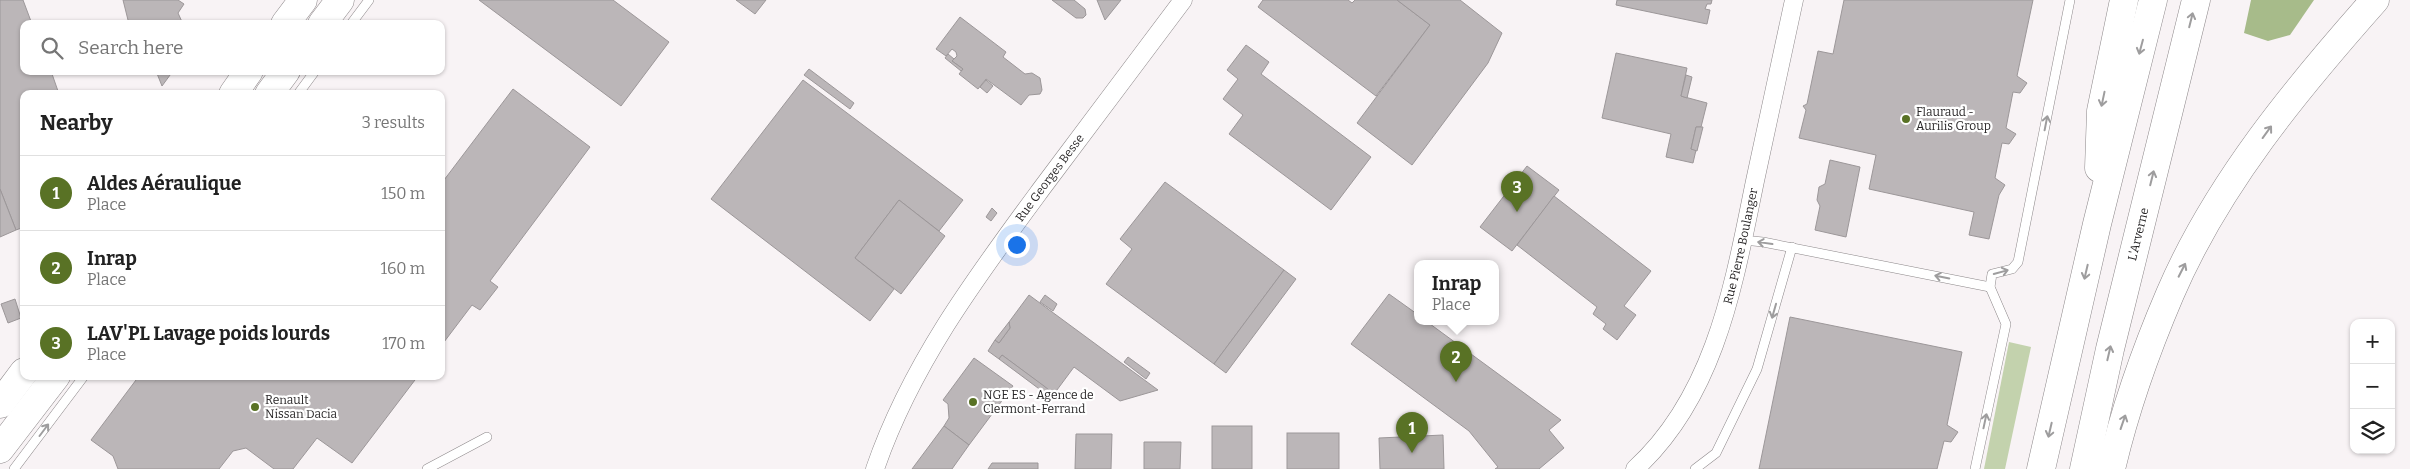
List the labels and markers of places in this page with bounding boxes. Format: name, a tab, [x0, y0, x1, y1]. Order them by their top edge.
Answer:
place label: Flauraud - Aurilis Group	[1916, 105, 1991, 133]
marker: Flauraud - Aurilis Group	[1900, 113, 1912, 125]
pin: 3	[1501, 171, 1533, 212]
pin: 2	[1440, 341, 1472, 382]
place label: NGE ES - Agence de Clermont-Ferrand	[983, 388, 1094, 416]
place label: Renault Nissan Dacia	[265, 393, 337, 421]
marker: NGE ES - Agence de Clermont-Ferrand	[967, 396, 979, 408]
marker: Renault Nissan Dacia	[249, 401, 261, 413]
pin: 1	[1396, 412, 1428, 453]

